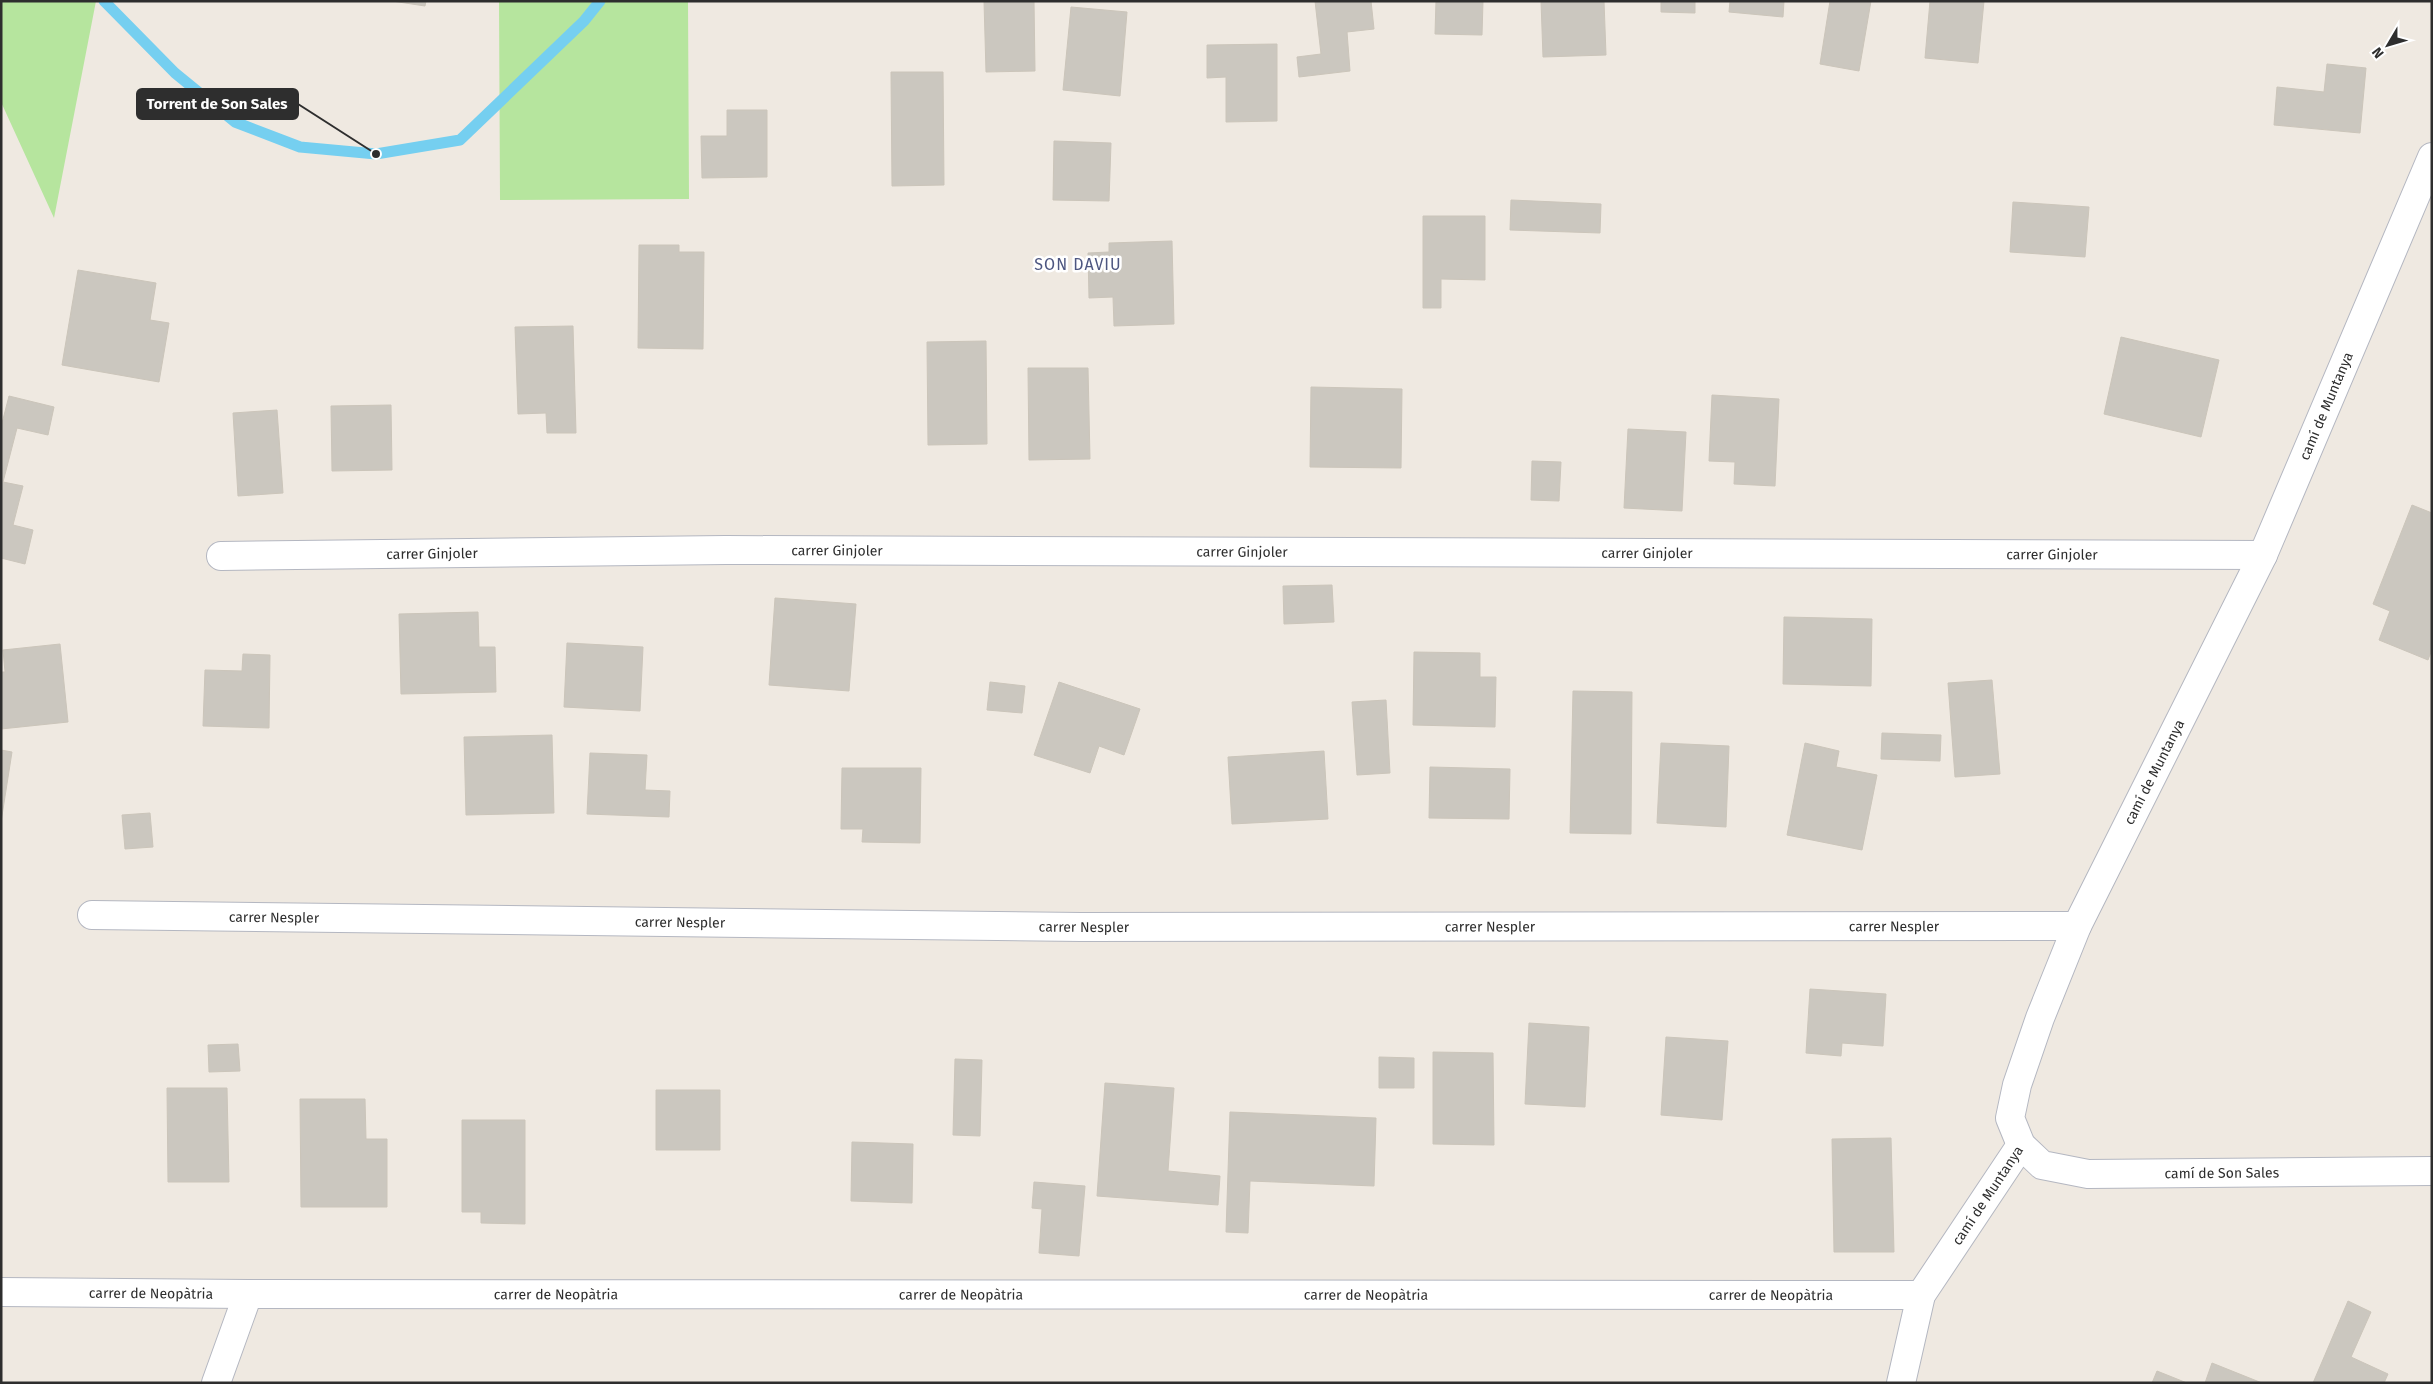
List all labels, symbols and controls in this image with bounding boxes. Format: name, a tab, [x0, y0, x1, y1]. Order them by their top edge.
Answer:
north arrow	[2363, 20, 2413, 70]
text: N	[2369, 44, 2388, 62]
callout: Torrent de Son Sales	[137, 89, 298, 119]
text: Torrent de Son Sales	[147, 95, 287, 113]
district label: SON DAVIU	[1034, 255, 1122, 274]
street label: camí de Muntanya	[2296, 350, 2357, 463]
street label: carrer Ginjoler	[791, 542, 883, 560]
street label: carrer Ginjoler	[1196, 544, 1288, 561]
street label: carrer Ginjoler	[386, 545, 478, 563]
street label: carrer Ginjoler	[1601, 545, 1693, 562]
street label: carrer Ginjoler	[2006, 546, 2098, 563]
street label: camí de Muntanya	[2121, 717, 2188, 828]
street label: carrer Nespler	[229, 909, 320, 927]
street label: carrer Nespler	[635, 914, 726, 932]
street label: carrer Nespler	[1039, 918, 1130, 936]
street label: carrer Nespler	[1849, 918, 1940, 935]
street label: carrer Nespler	[1445, 919, 1536, 936]
street label: camí de Muntanya	[1949, 1143, 2027, 1249]
street label: camí de Son Sales	[2164, 1164, 2280, 1182]
street label: carrer de Neopàtria	[89, 1285, 213, 1303]
street label: carrer de Neopàtria	[494, 1286, 618, 1303]
street label: carrer de Neopàtria	[899, 1286, 1023, 1303]
street label: carrer de Neopàtria	[1304, 1287, 1428, 1304]
street label: carrer de Neopàtria	[1709, 1287, 1833, 1304]

